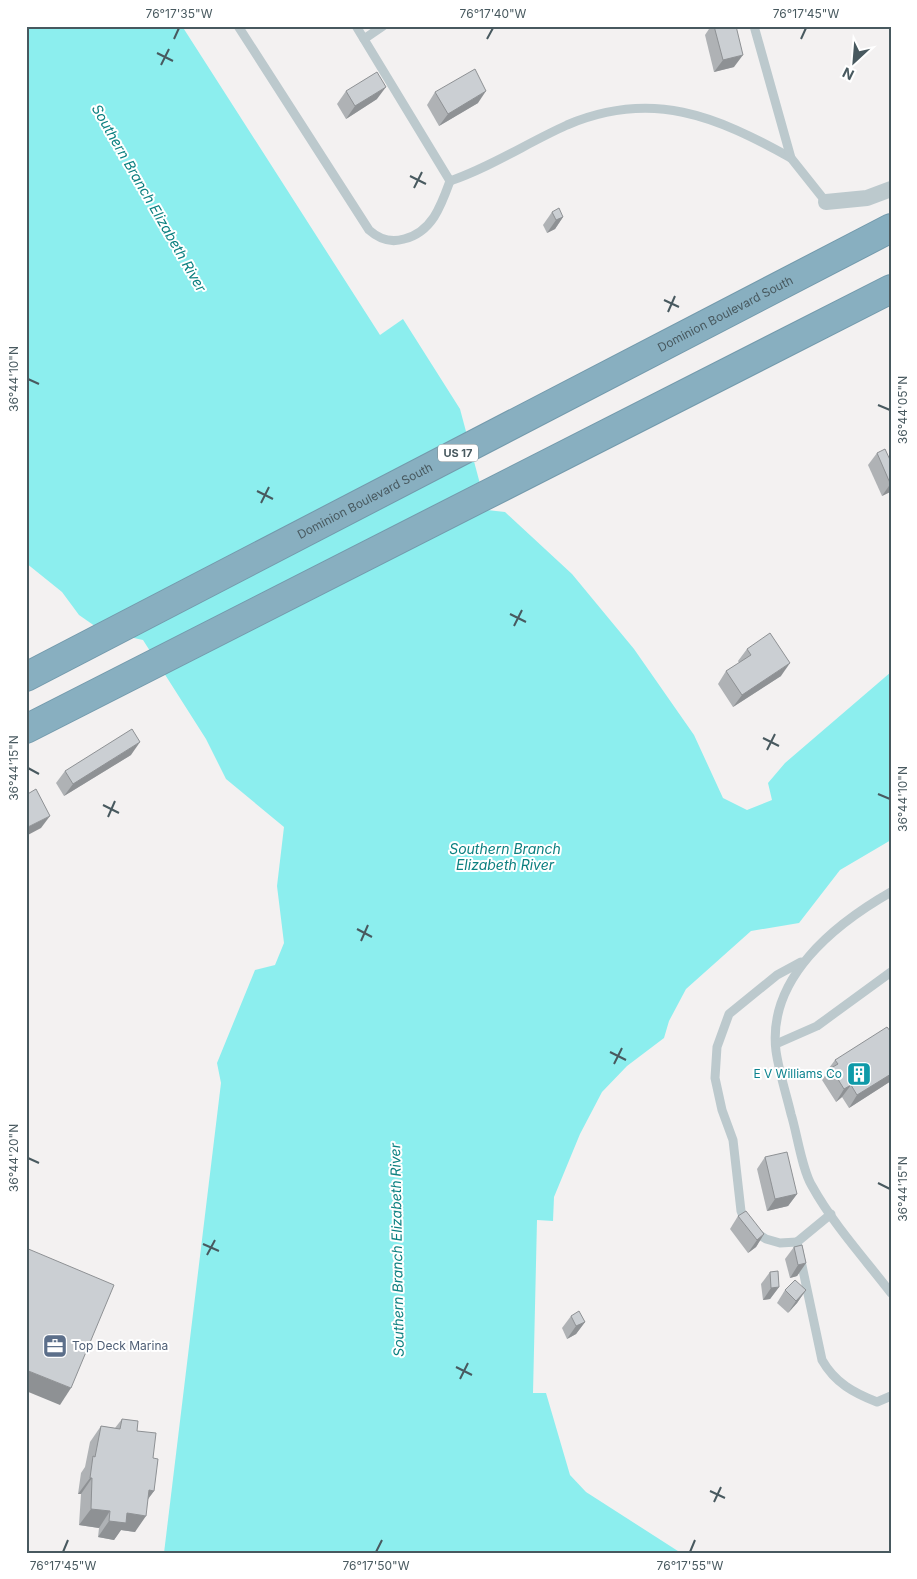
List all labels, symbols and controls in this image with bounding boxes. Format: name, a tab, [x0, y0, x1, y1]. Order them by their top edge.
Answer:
text: 76°17'35"W	[146, 6, 213, 21]
text: 76°17'40"W	[460, 6, 527, 21]
text: 76°17'45"W	[773, 6, 839, 21]
north arrow	[830, 38, 880, 88]
text: N	[840, 64, 857, 84]
water label: Southern Branch Elizabeth River	[89, 101, 211, 295]
street label: Dominion Boulevard South	[655, 272, 795, 355]
text: 36°44'10"N	[6, 346, 21, 412]
text: 36°44'05"N	[895, 376, 910, 444]
road number: US 17	[438, 444, 478, 462]
street label: Dominion Boulevard South	[295, 459, 435, 542]
text: 36°44'15"N	[6, 735, 21, 801]
text: 36°44'10"N	[895, 766, 910, 832]
water label: Southern Branch Elizabeth River	[449, 840, 561, 873]
building icon: E V Williams Co	[846, 1061, 872, 1087]
place label: E V Williams Co	[753, 1066, 842, 1081]
text: 36°44'20"N	[6, 1124, 21, 1192]
water label: Southern Branch Elizabeth River	[386, 1142, 407, 1357]
text: 36°44'15"N	[895, 1156, 910, 1222]
office icon: Top Deck Marina	[42, 1333, 68, 1359]
place label: Top Deck Marina	[72, 1338, 168, 1353]
text: 76°17'45"W	[30, 1558, 96, 1573]
text: 76°17'50"W	[342, 1558, 410, 1573]
text: 76°17'55"W	[657, 1558, 724, 1573]

